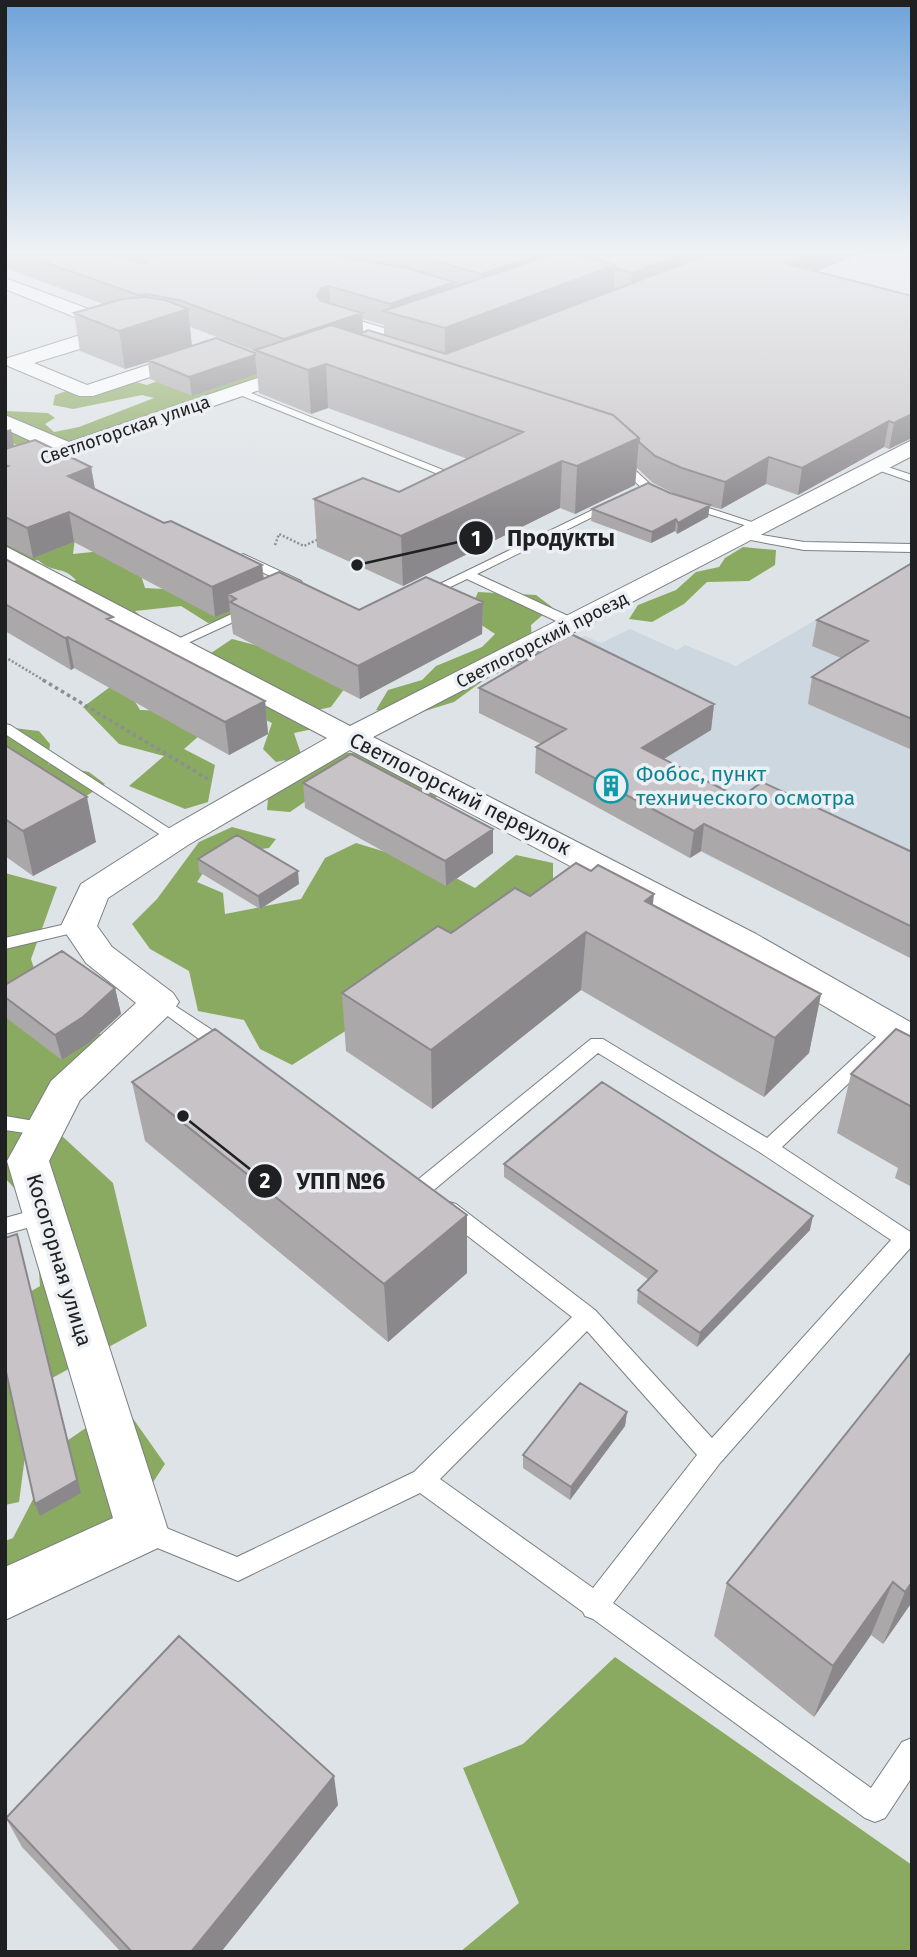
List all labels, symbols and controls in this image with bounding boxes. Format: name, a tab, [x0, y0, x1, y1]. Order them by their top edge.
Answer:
street label: Светлогорская улица	[37, 391, 213, 469]
callout: Продукты	[459, 516, 629, 560]
text: Продукты	[507, 524, 615, 552]
text: 1	[471, 526, 481, 552]
street label: Светлогорский проезд	[452, 587, 632, 693]
street label: Светлогорский переулок	[345, 727, 575, 861]
place label: Фобос, пункт технического осмотра	[636, 761, 855, 811]
building icon: Фобос, пункт технического осмотра	[592, 767, 630, 805]
callout: УПП №6	[248, 1159, 399, 1203]
text: УПП №6	[296, 1167, 385, 1195]
text: 2	[260, 1168, 271, 1194]
street label: Косогорная улица	[20, 1171, 98, 1349]

